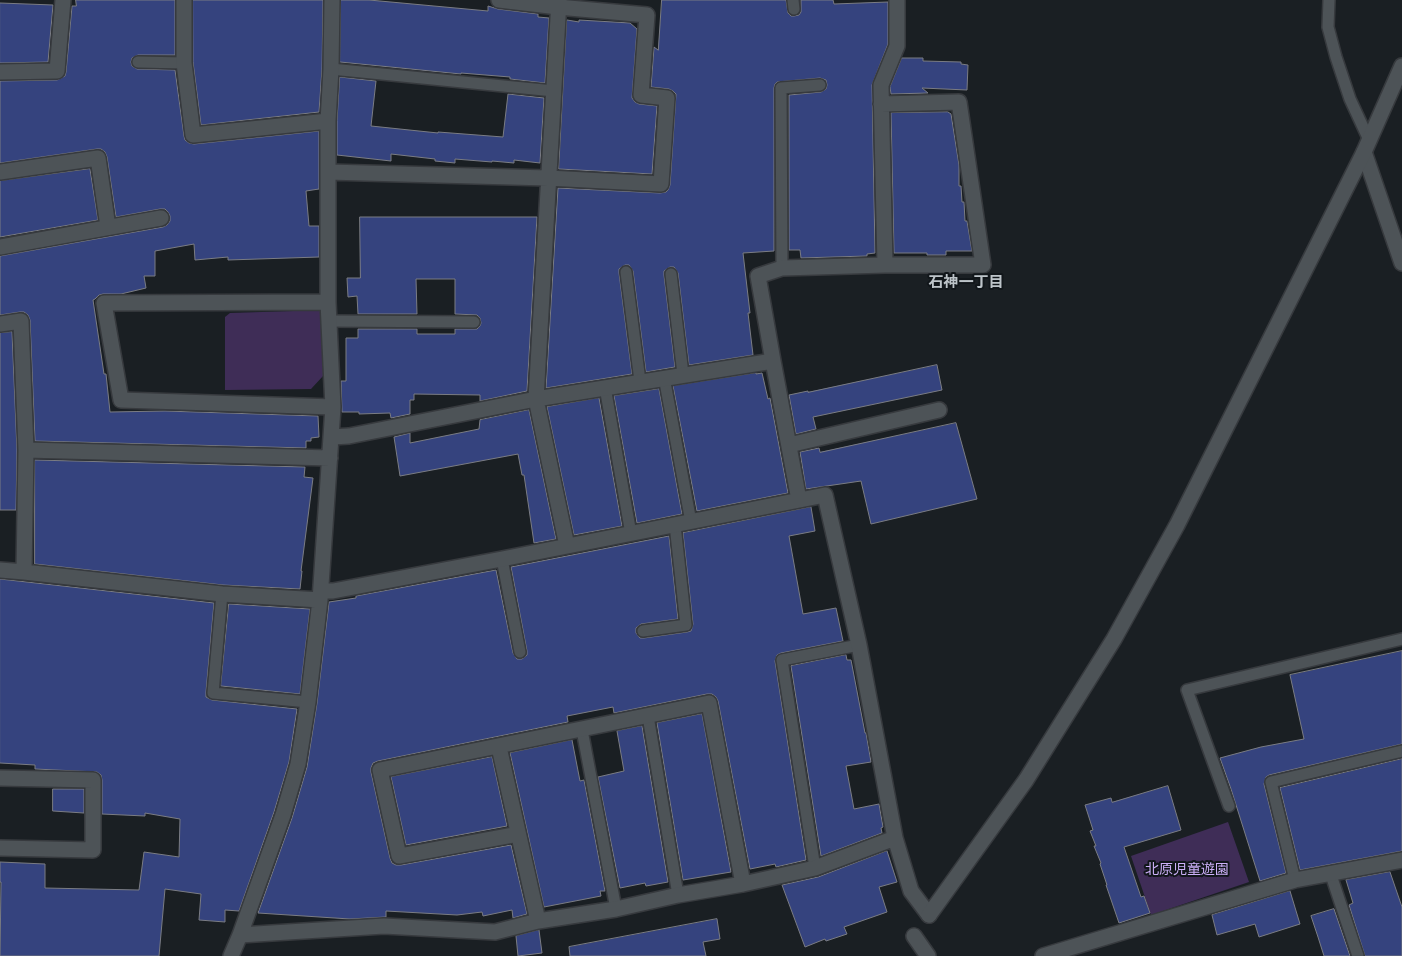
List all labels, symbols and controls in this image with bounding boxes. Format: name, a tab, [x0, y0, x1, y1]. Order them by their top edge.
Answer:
district label: 石神一丁目	[929, 274, 1003, 292]
park label: 北原児童遊園	[1145, 862, 1229, 878]

